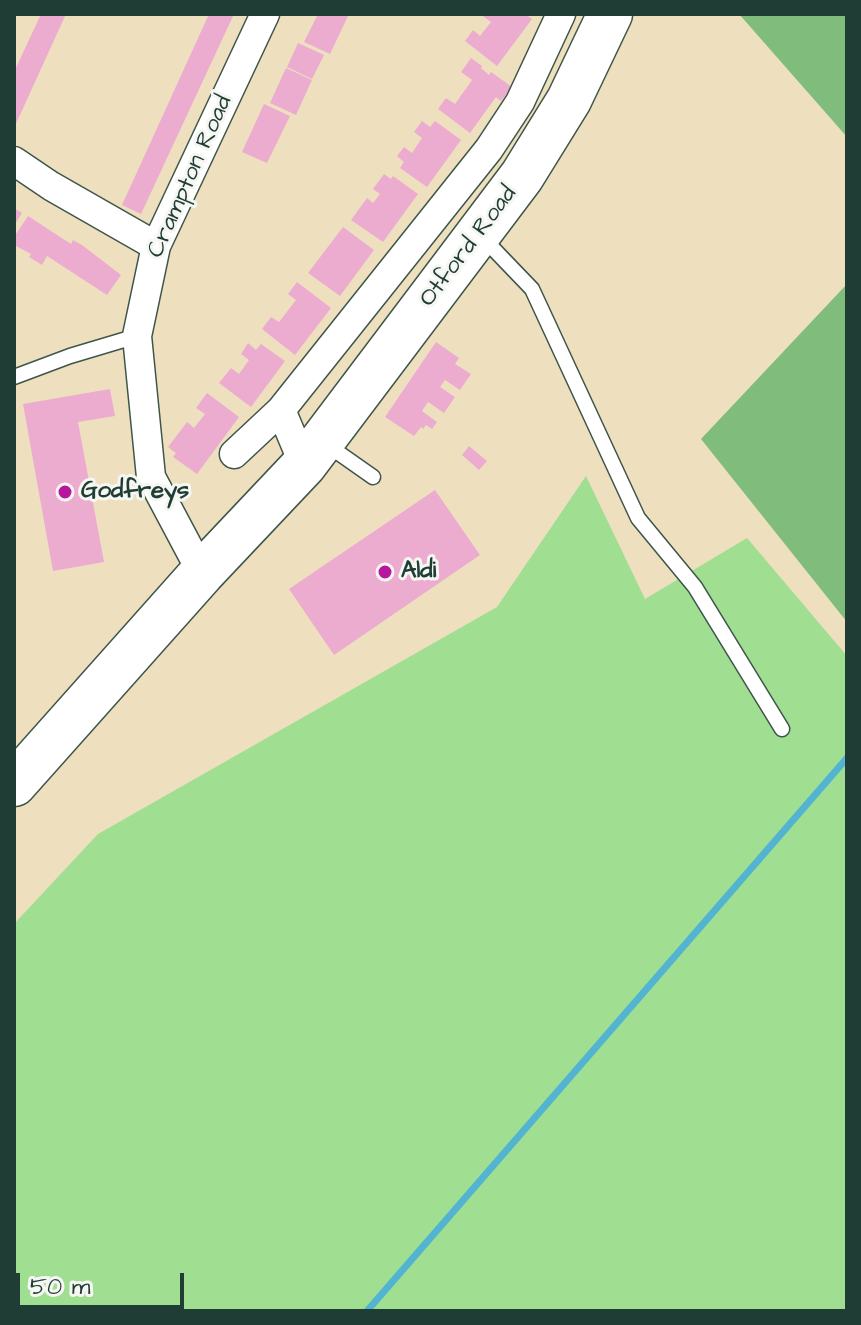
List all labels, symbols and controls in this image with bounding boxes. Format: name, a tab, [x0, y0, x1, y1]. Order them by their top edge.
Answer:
street label: Crampton Road	[142, 91, 240, 263]
street label: Otford Road	[414, 181, 524, 313]
place label: Godfreys	[81, 478, 189, 506]
marker: Godfreys	[56, 483, 74, 501]
place label: Aldi	[401, 558, 436, 586]
marker: Aldi	[376, 563, 394, 581]
scale bar	[20, 1257, 188, 1307]
text: 50 m	[30, 1270, 90, 1304]

